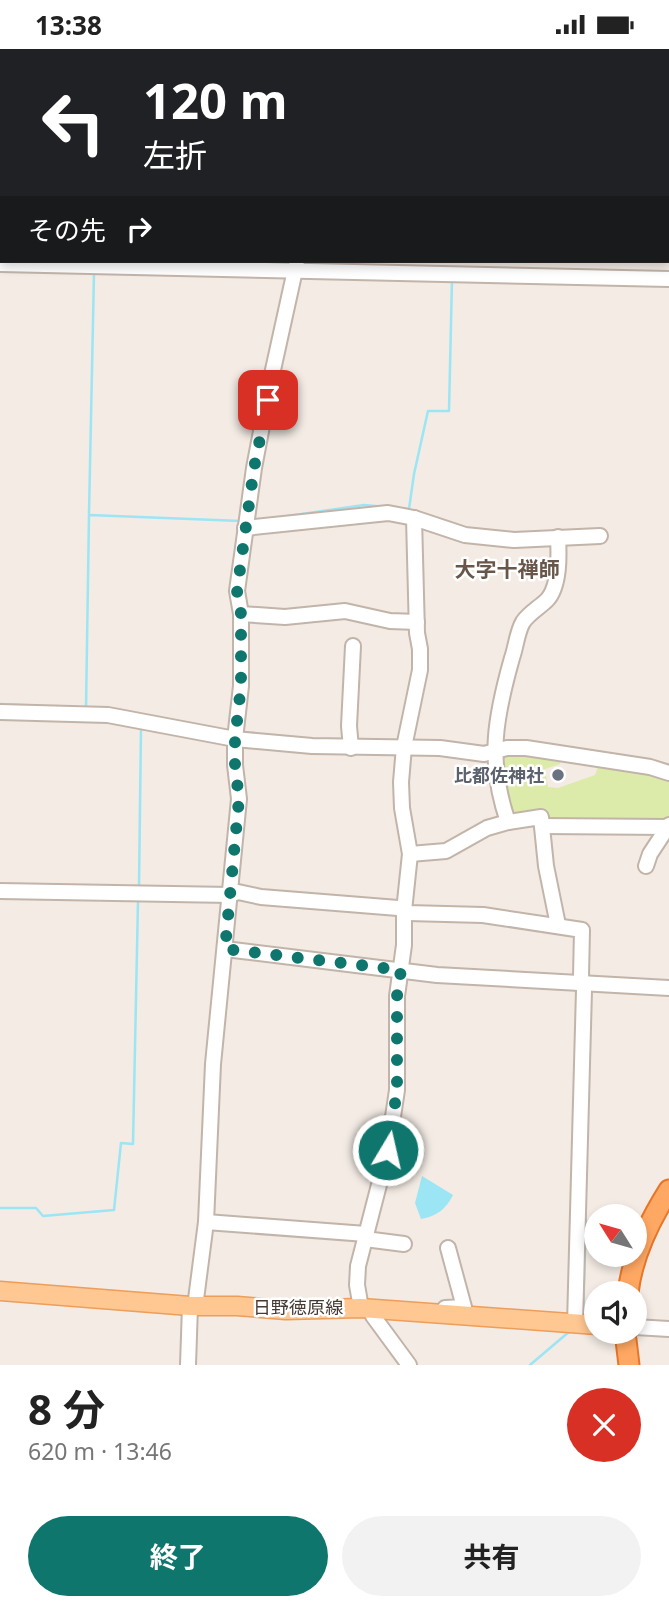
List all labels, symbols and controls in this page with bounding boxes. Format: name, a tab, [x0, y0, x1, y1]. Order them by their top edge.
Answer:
text: 13:38	[35, 7, 102, 43]
text: 120 m	[143, 67, 288, 133]
icon: left	[28, 77, 119, 168]
text: 左折	[143, 133, 207, 176]
icon: right	[120, 210, 158, 248]
text: その先	[28, 212, 106, 248]
pin	[238, 370, 298, 430]
icon: arrive	[249, 381, 287, 419]
district label: 大字十禅師	[455, 555, 560, 583]
place label: 比都佐神社	[454, 763, 544, 787]
marker: 比都佐神社	[550, 767, 566, 783]
position arrow	[351, 1113, 425, 1187]
north arrow	[584, 1204, 648, 1267]
map controls	[584, 1204, 647, 1344]
button: sound	[584, 1281, 647, 1344]
street label: 日野徳原線	[253, 1295, 343, 1319]
text: 8 分	[28, 1380, 105, 1437]
button: close	[567, 1388, 641, 1462]
text: 620 m · 13:46	[28, 1435, 172, 1467]
button: 終了	[28, 1516, 328, 1596]
button: 共有	[342, 1516, 641, 1596]

